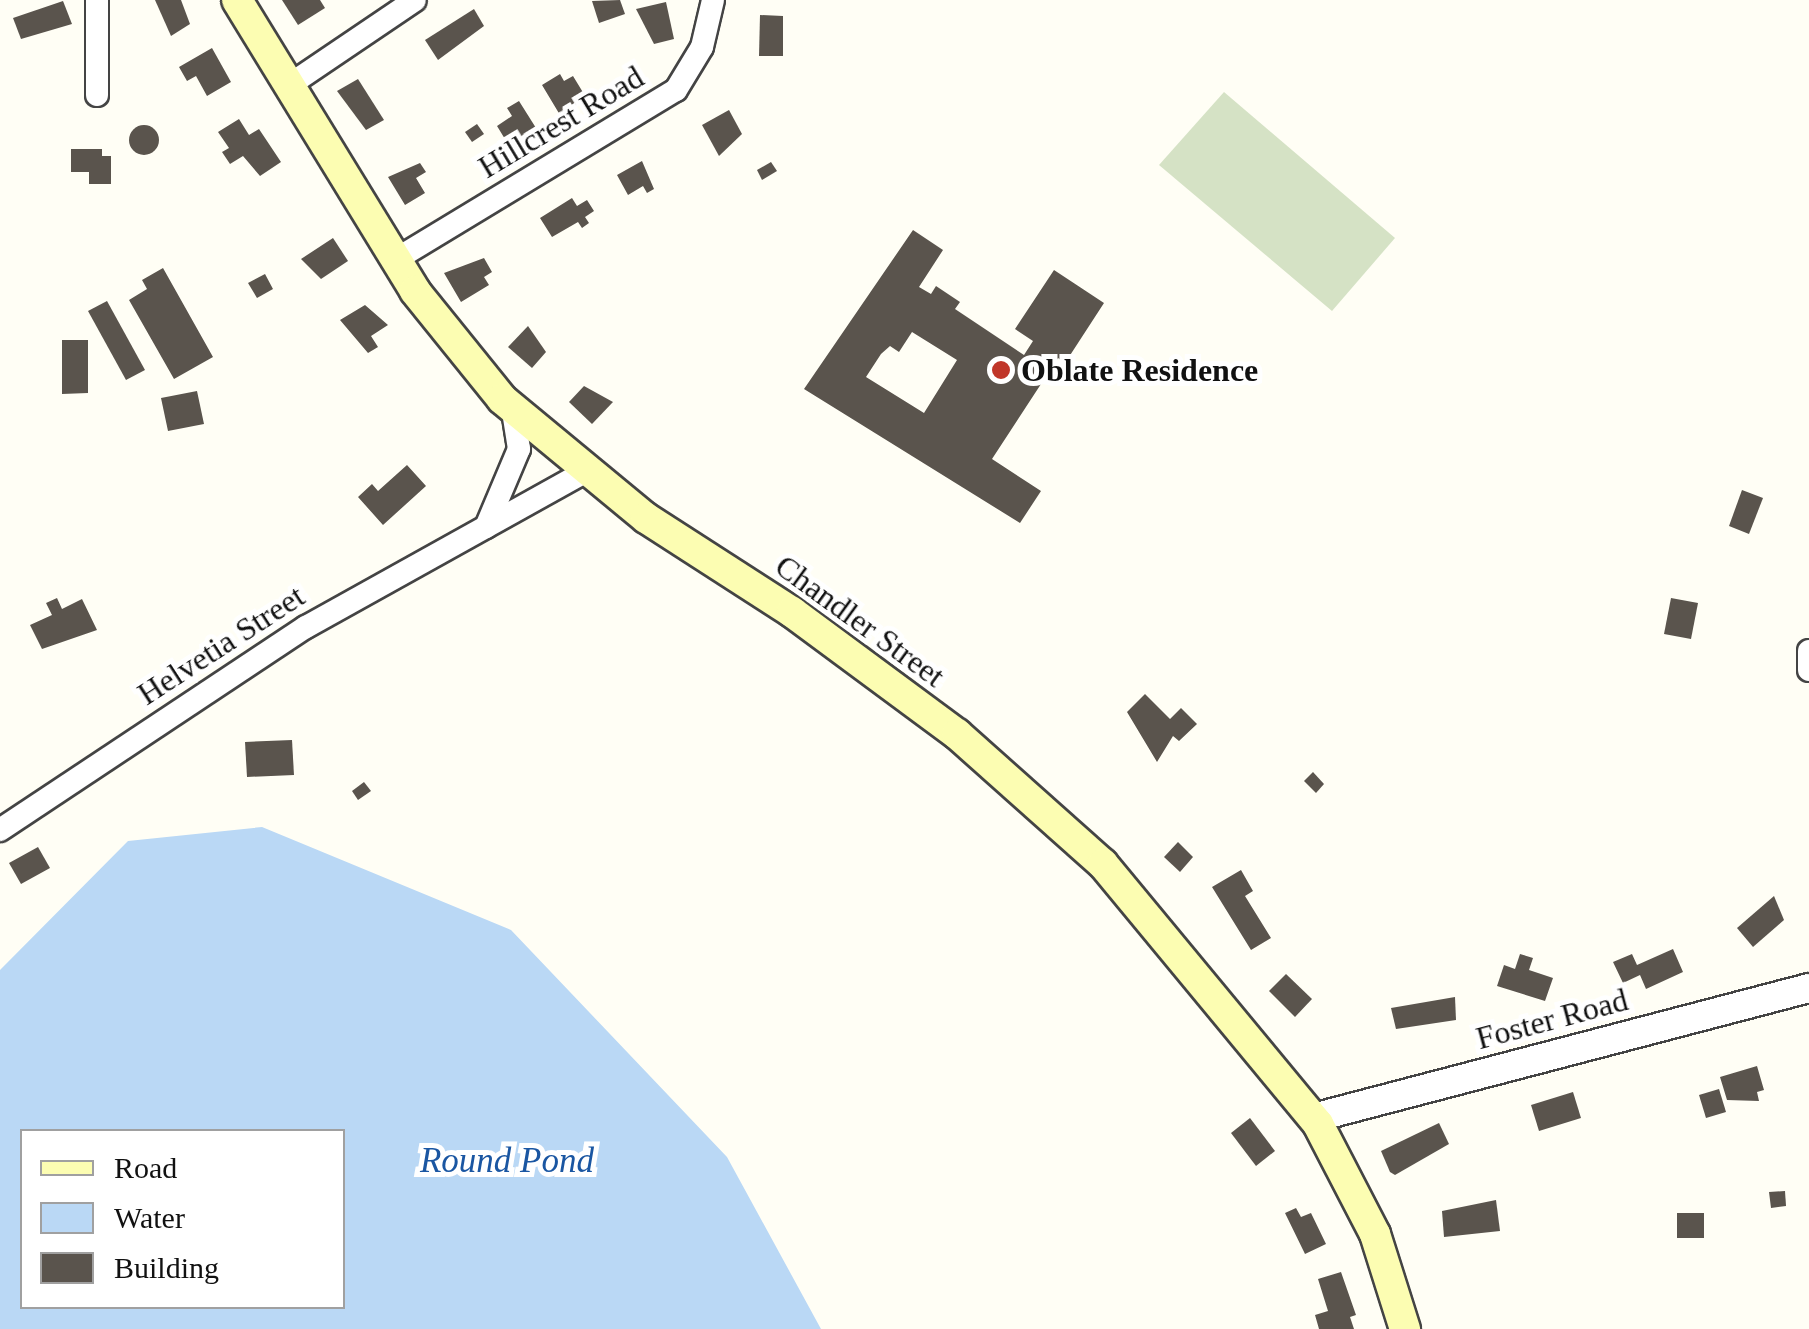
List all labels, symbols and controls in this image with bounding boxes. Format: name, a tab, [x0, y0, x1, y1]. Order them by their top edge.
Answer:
street label: Hillcrest Road	[472, 58, 650, 186]
place label: Oblate Residence	[1021, 351, 1258, 389]
marker: Oblate Residence	[990, 359, 1012, 381]
street label: Chandler Street	[768, 547, 952, 695]
street label: Helvetia Street	[130, 577, 312, 713]
street label: Foster Road	[1472, 980, 1632, 1058]
legend	[20, 1129, 345, 1309]
water label: Round Pond	[420, 1140, 594, 1182]
text: Road	[114, 1151, 177, 1184]
text: Water	[114, 1201, 185, 1234]
text: Building	[114, 1251, 219, 1284]

